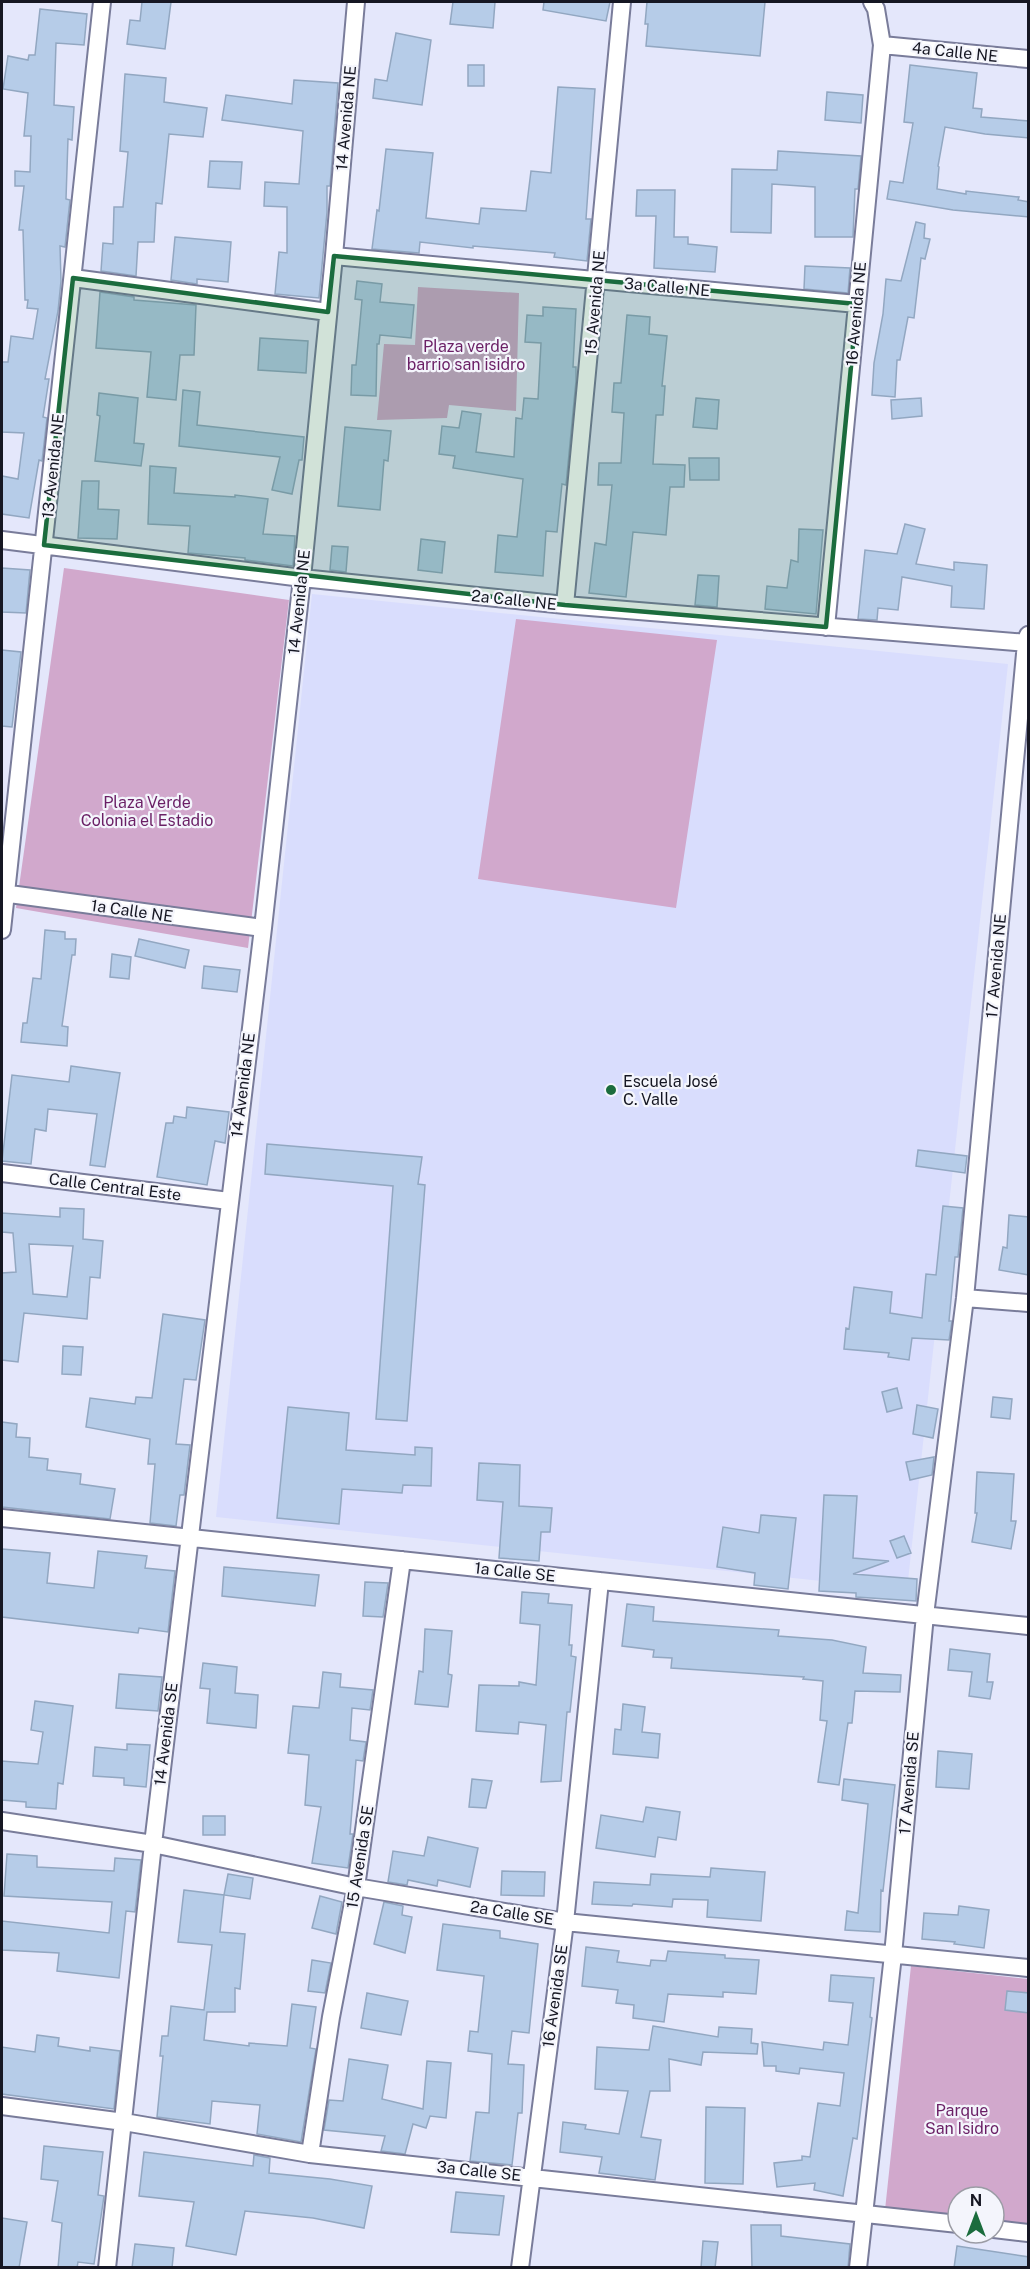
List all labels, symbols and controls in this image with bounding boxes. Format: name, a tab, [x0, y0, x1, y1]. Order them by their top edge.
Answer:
street label: 4a Calle NE	[911, 38, 999, 66]
street label: 14 Avenida NE	[332, 65, 360, 171]
street label: 15 Avenida NE	[581, 250, 609, 356]
street label: 16 Avenida NE	[842, 261, 870, 367]
street label: 3a Calle NE	[623, 274, 711, 300]
park label: Plaza verde barrio san isidro	[407, 337, 525, 374]
street label: 13 Avenida NE	[38, 413, 68, 519]
street label: 14 Avenida NE	[284, 549, 314, 655]
street label: 2a Calle NE	[470, 586, 558, 614]
park label: Plaza Verde Colonia el Estadio	[81, 793, 213, 830]
street label: 1a Calle NE	[90, 896, 174, 926]
street label: 17 Avenida NE	[982, 913, 1010, 1019]
street label: 14 Avenida NE	[227, 1032, 259, 1138]
place label: Escuela José C. Valle	[623, 1072, 718, 1109]
marker: Escuela José C. Valle	[604, 1083, 618, 1097]
street label: Calle Central Este	[48, 1169, 182, 1205]
street label: 1a Calle SE	[473, 1558, 557, 1586]
street label: 14 Avenida SE	[150, 1681, 182, 1787]
street label: 17 Avenida SE	[895, 1731, 923, 1835]
street label: 15 Avenida SE	[342, 1804, 378, 1910]
street label: 2a Calle SE	[469, 1897, 555, 1929]
street label: 16 Avenida SE	[538, 1943, 572, 2049]
park label: Parque San Isidro	[925, 2101, 999, 2138]
street label: 3a Calle SE	[436, 2157, 522, 2185]
north arrow	[946, 2185, 1006, 2245]
text: N	[970, 2191, 982, 2210]

